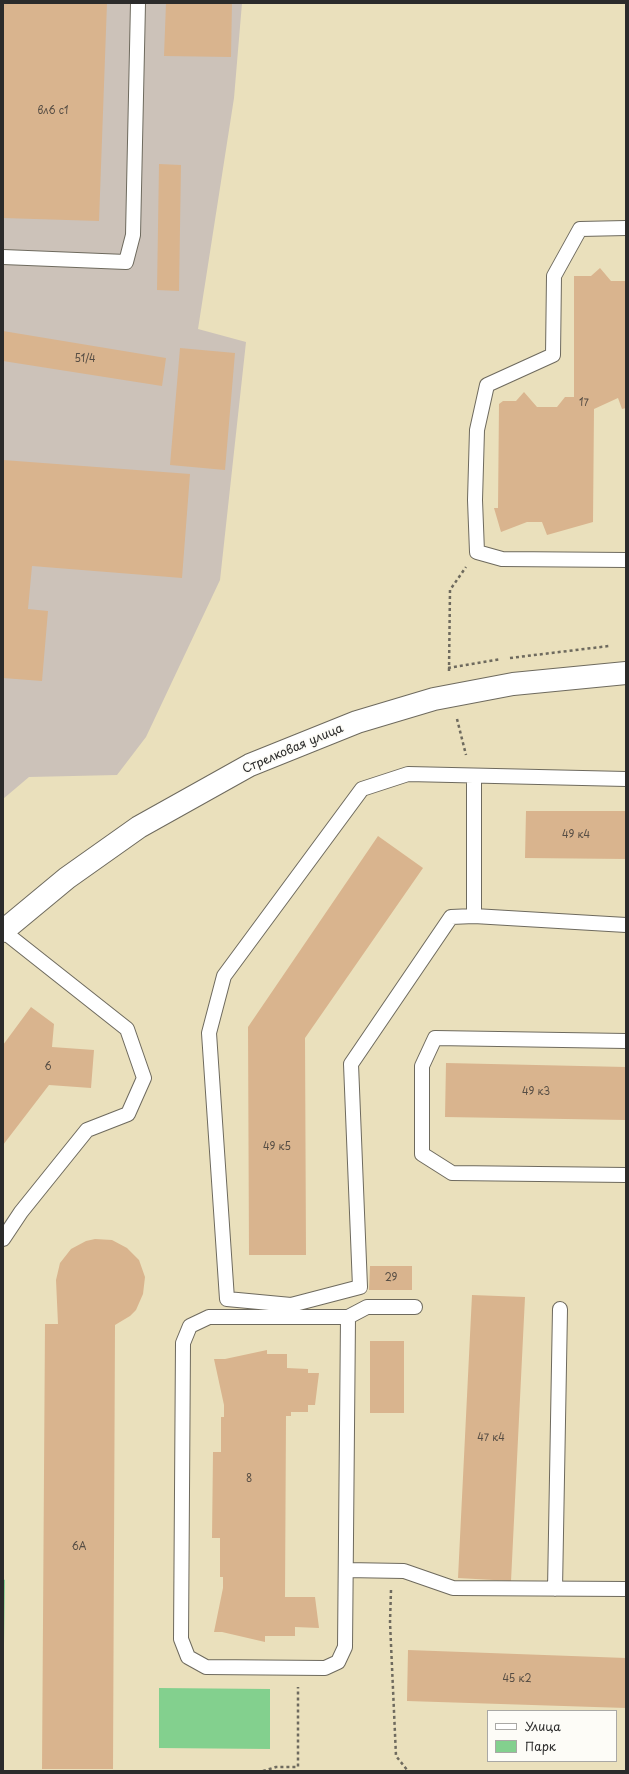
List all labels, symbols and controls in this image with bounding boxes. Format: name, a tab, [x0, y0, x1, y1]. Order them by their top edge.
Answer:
house number: вл6 с1	[38, 105, 68, 117]
house number: 51/4	[74, 353, 96, 365]
house number: 17	[579, 397, 589, 409]
street label: Стрелковая улица	[240, 721, 346, 777]
house number: 49 к4	[562, 829, 590, 841]
house number: 6	[44, 1061, 52, 1073]
house number: 49 к3	[522, 1086, 550, 1098]
house number: 49 к5	[263, 1141, 291, 1153]
house number: 29	[385, 1272, 397, 1284]
house number: 47 к4	[477, 1432, 505, 1444]
house number: 8	[246, 1473, 252, 1485]
house number: 6А	[72, 1541, 86, 1553]
house number: 45 к2	[502, 1673, 532, 1685]
legend	[487, 1710, 617, 1762]
text: Улица	[525, 1717, 561, 1735]
text: Парк	[525, 1737, 556, 1755]

